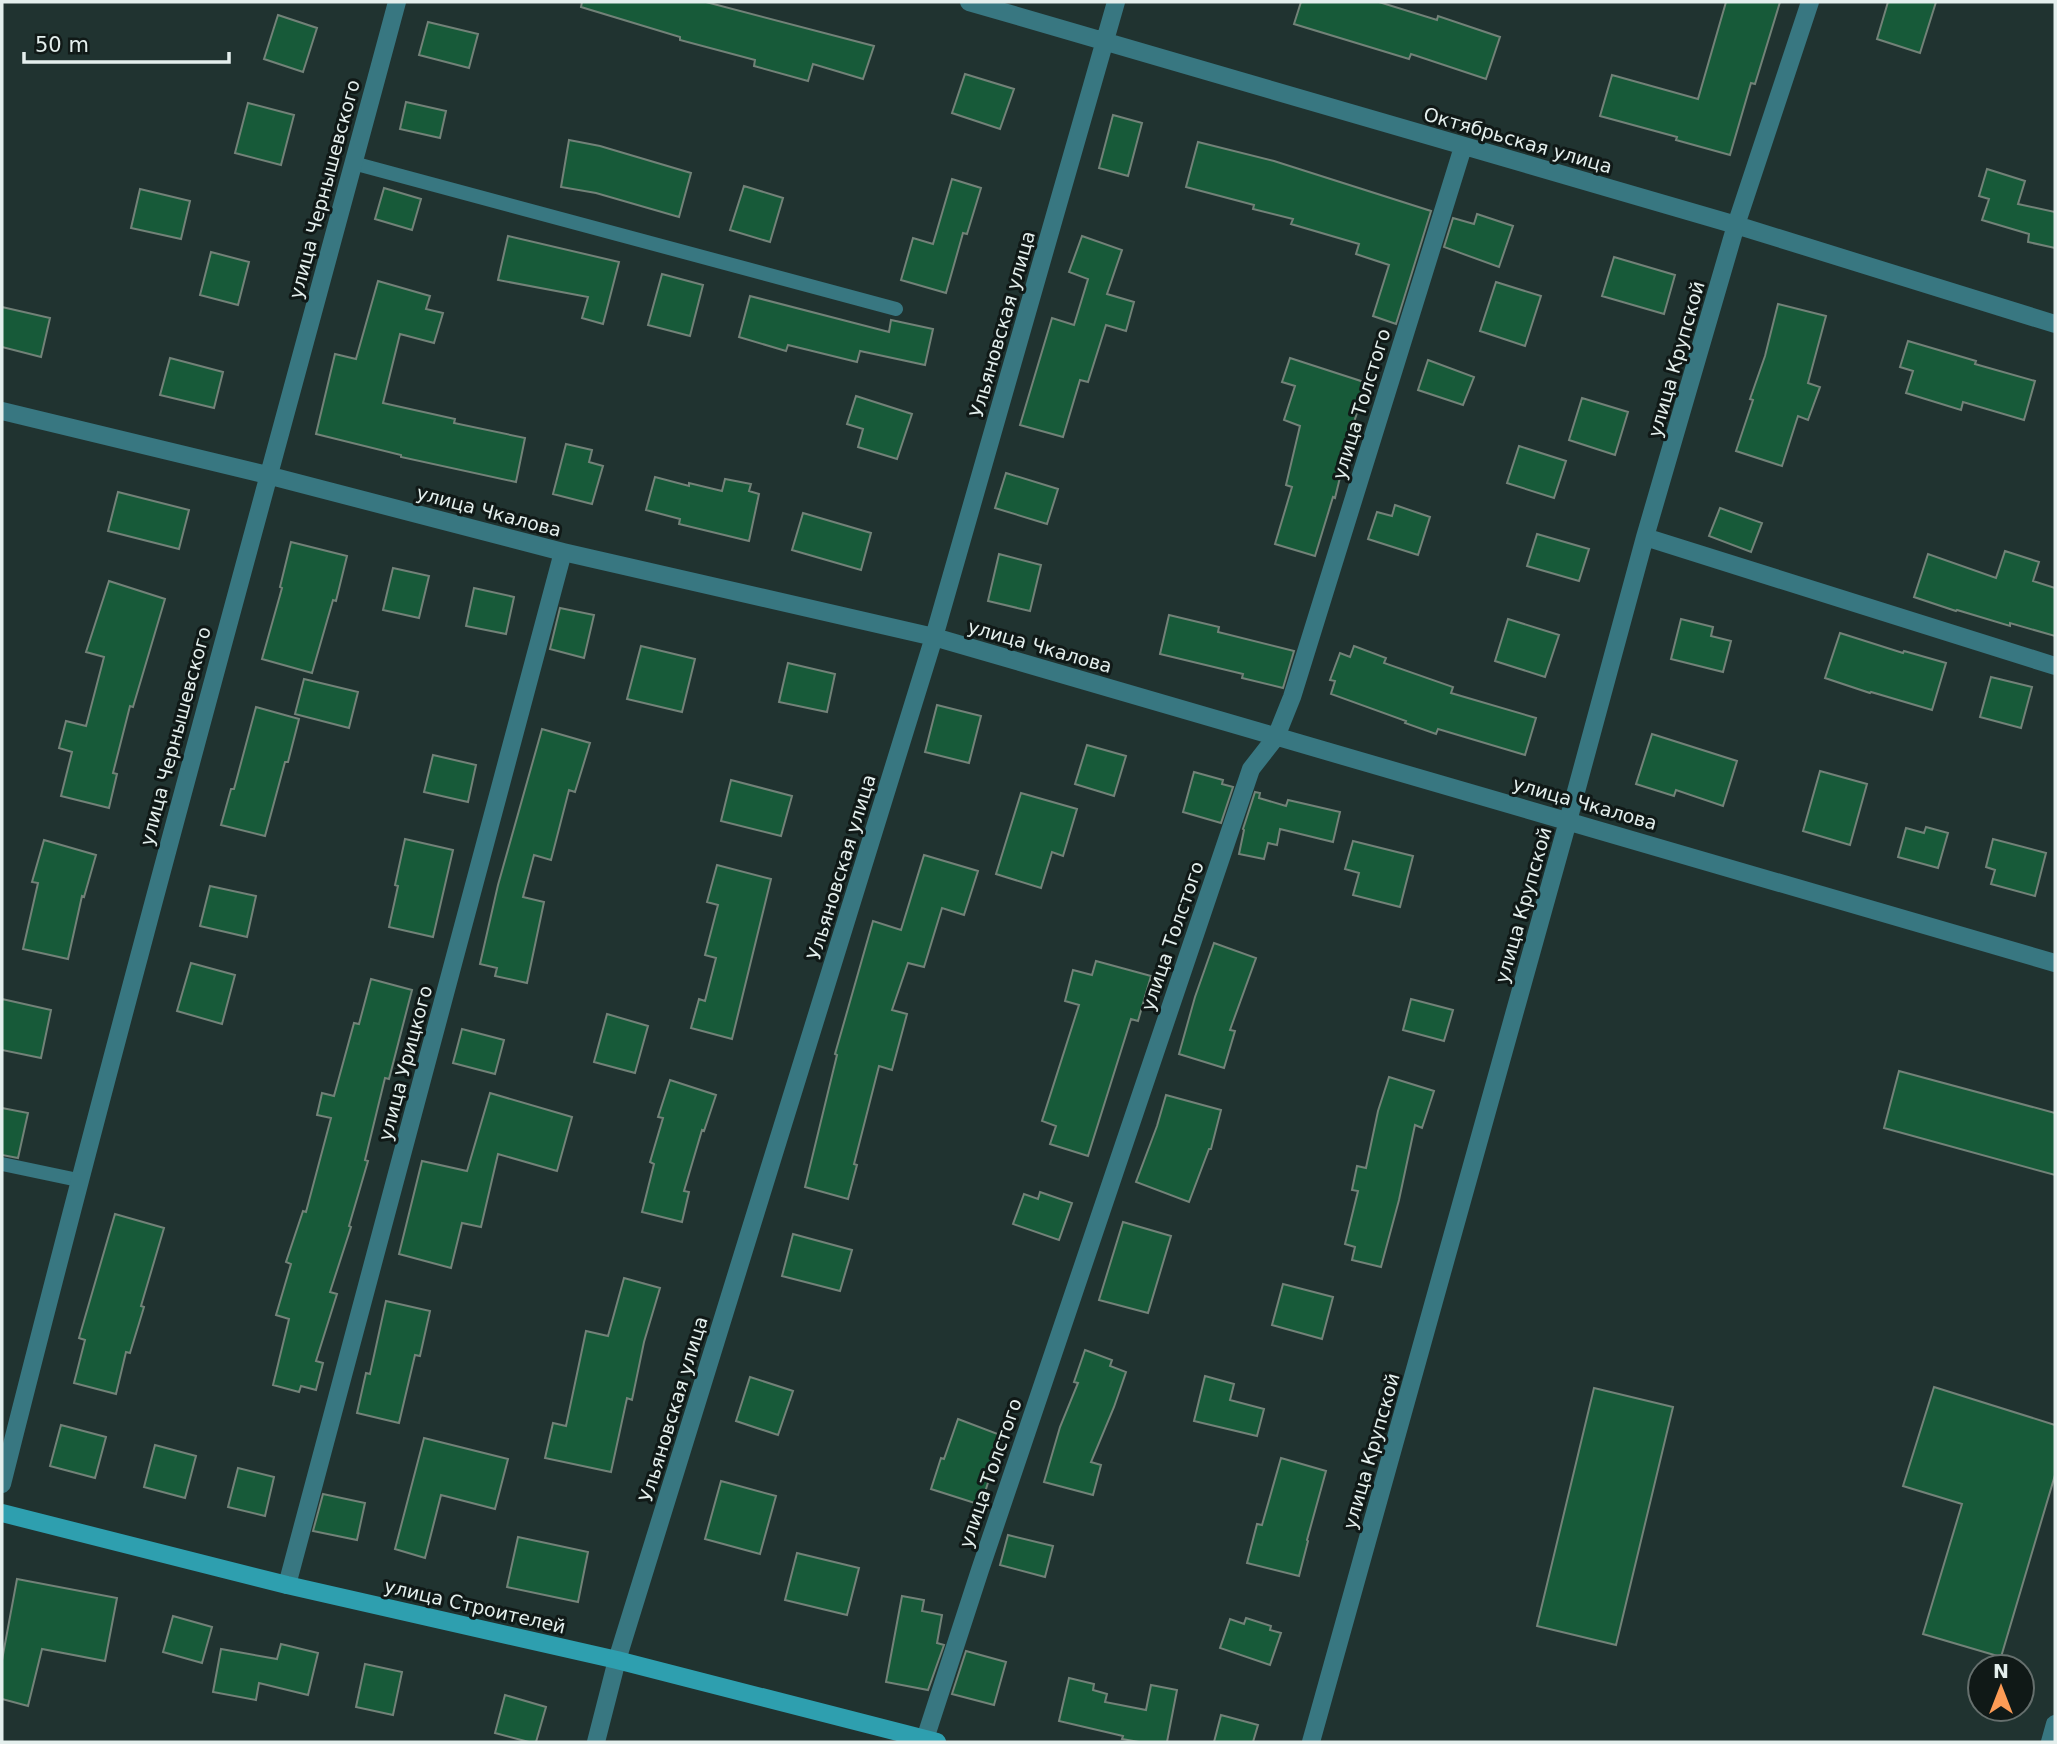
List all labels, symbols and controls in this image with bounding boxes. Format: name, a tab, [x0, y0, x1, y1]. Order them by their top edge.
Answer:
scale bar	[24, 21, 229, 65]
text: 50 m	[35, 33, 89, 57]
street label: улица Чернышевского	[284, 77, 364, 301]
street label: Октябрьская улица	[1421, 103, 1615, 177]
street label: Ульяновская улица	[965, 228, 1039, 420]
street label: улица Крупской	[1643, 278, 1709, 440]
street label: улица Толстого	[1328, 326, 1394, 482]
street label: улица Чкалова	[414, 481, 564, 541]
street label: улица Чкалова	[965, 615, 1115, 677]
street label: улица Чернышевского	[135, 624, 215, 848]
street label: Ульяновская улица	[802, 772, 880, 962]
street label: улица Чкалова	[1510, 772, 1660, 834]
street label: улица Крупской	[1490, 824, 1556, 986]
street label: улица Толстого	[1136, 858, 1208, 1014]
street label: улица Урицкого	[374, 983, 436, 1143]
street label: Ульяновская улица	[634, 1314, 712, 1504]
street label: улица Крупской	[1338, 1370, 1404, 1532]
street label: улица Толстого	[954, 1395, 1026, 1551]
street label: улица Строителей	[382, 1574, 568, 1638]
north arrow	[1966, 1653, 2036, 1723]
text: N	[1993, 1660, 2009, 1682]

